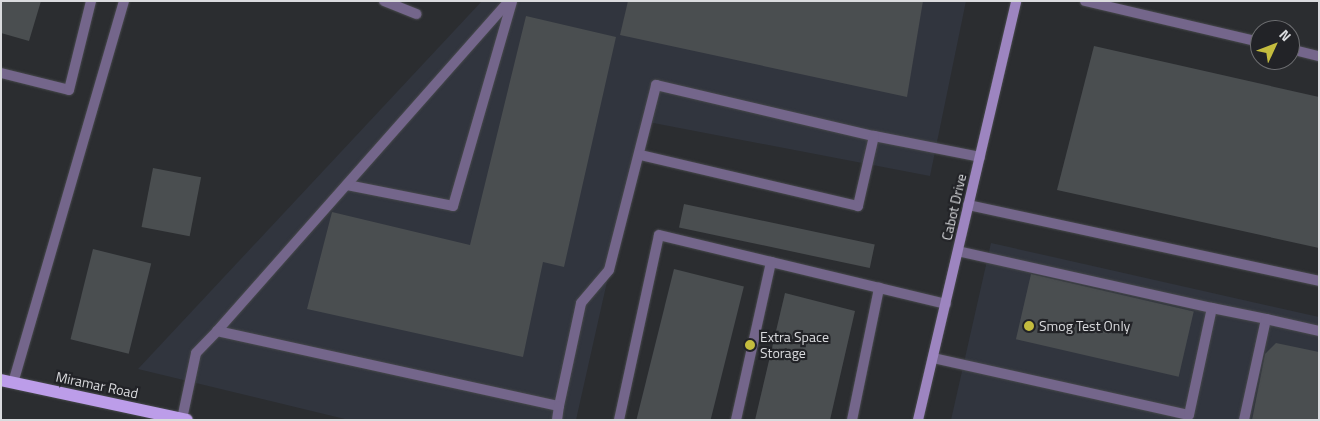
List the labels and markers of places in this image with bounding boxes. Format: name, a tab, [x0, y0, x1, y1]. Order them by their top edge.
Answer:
place label: Smog Test Only	[1039, 318, 1130, 334]
marker: Smog Test Only	[1023, 320, 1035, 332]
place label: Extra Space Storage	[760, 329, 829, 362]
marker: Extra Space Storage	[744, 339, 756, 351]

